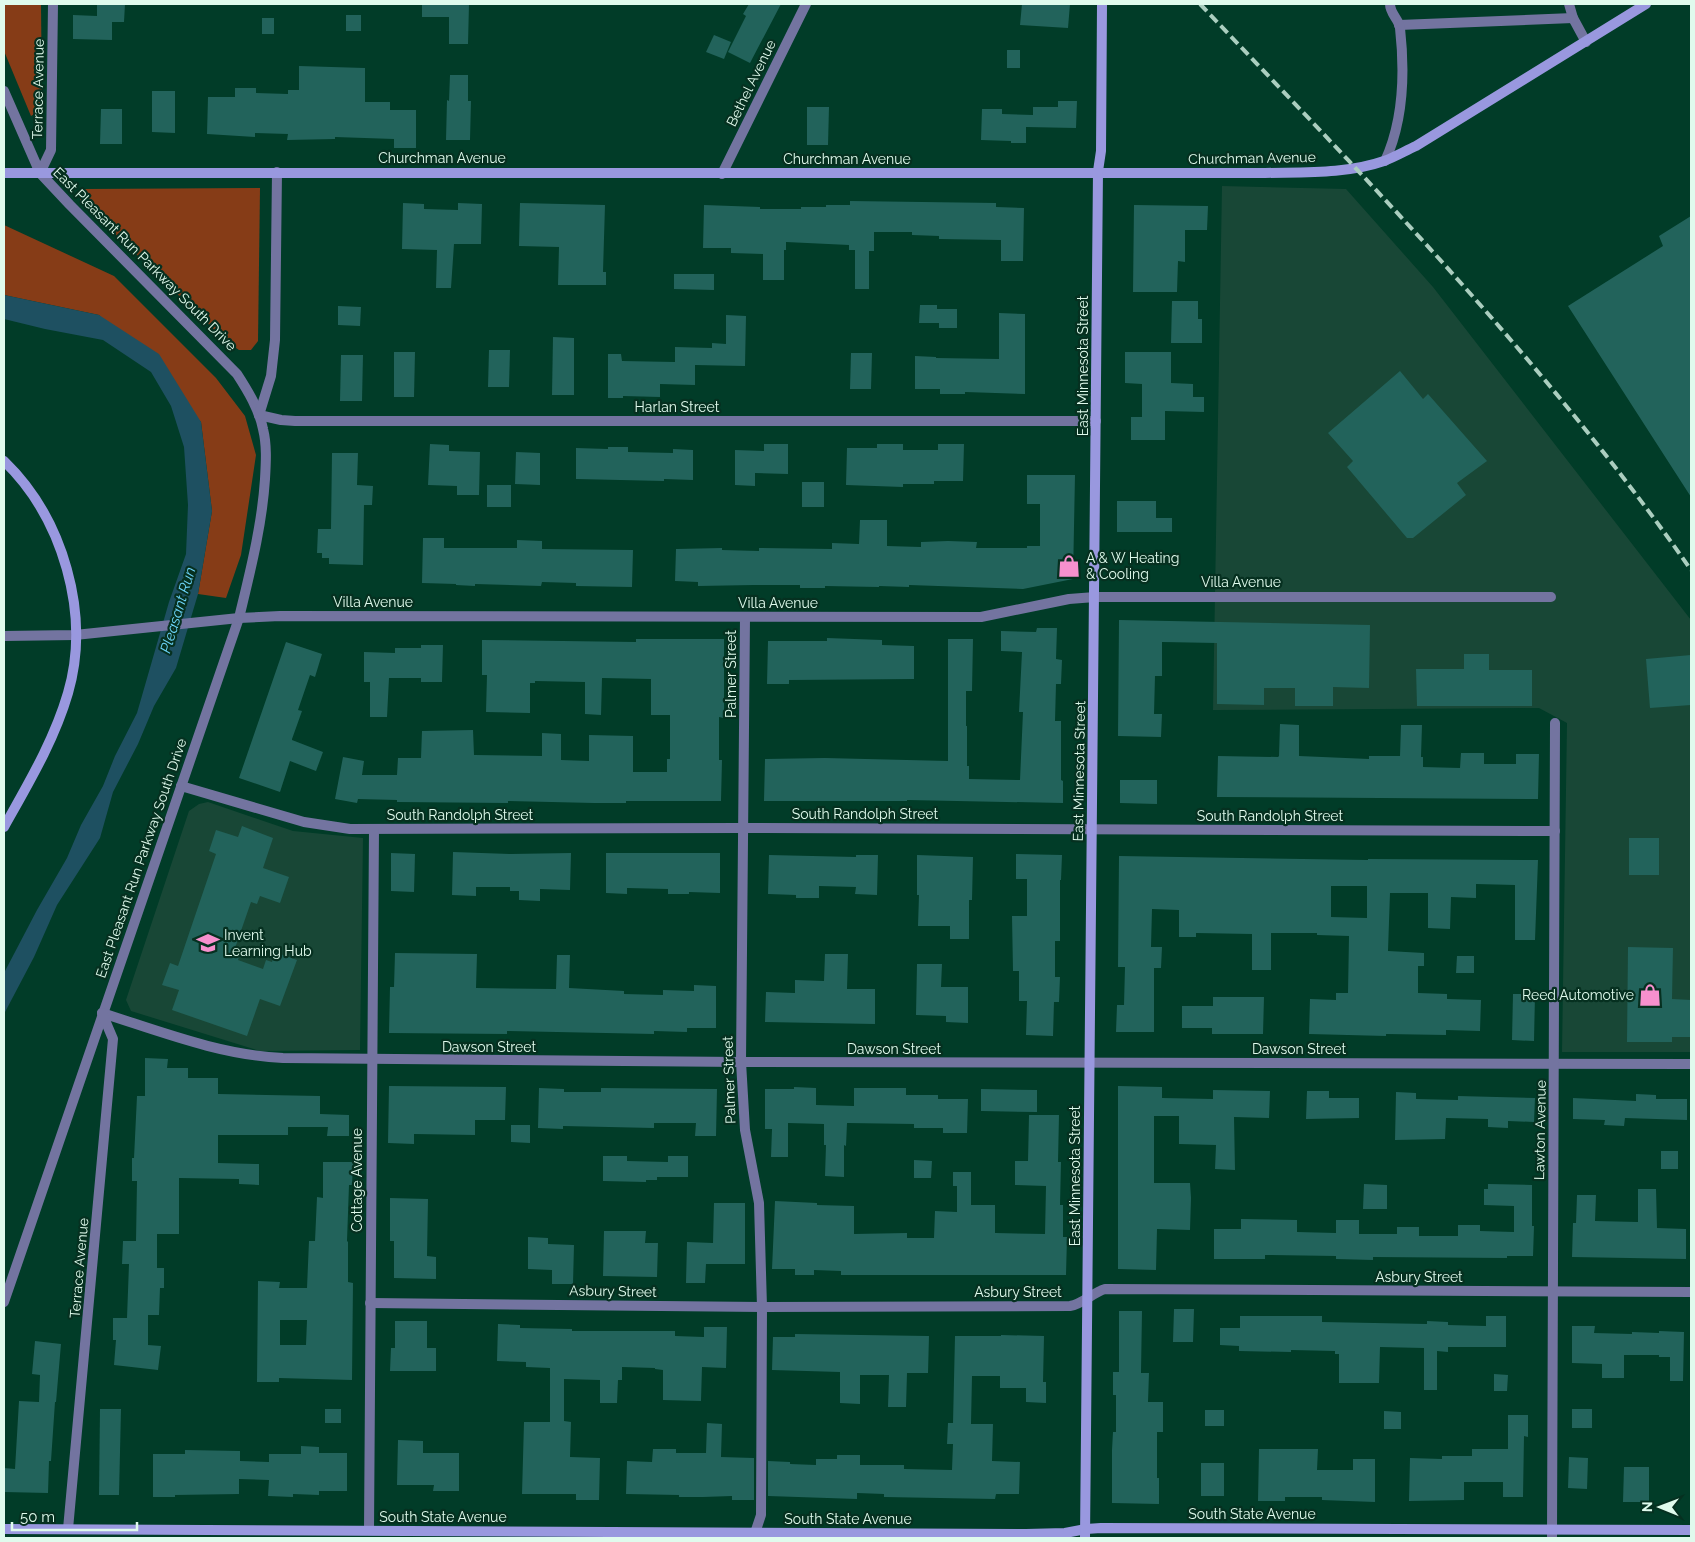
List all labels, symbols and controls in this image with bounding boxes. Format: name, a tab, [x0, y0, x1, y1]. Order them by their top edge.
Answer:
street label: Bethel Avenue	[723, 37, 779, 129]
street label: Terrace Avenue	[29, 39, 47, 139]
street label: Churchman Avenue	[1188, 149, 1316, 167]
street label: Churchman Avenue	[378, 150, 506, 166]
street label: Churchman Avenue	[783, 151, 911, 167]
street label: East Pleasant Run Parkway South Drive	[50, 164, 240, 354]
street label: East Minnesota Street	[1075, 295, 1091, 436]
street label: Harlan Street	[635, 399, 720, 415]
place label: A & W Heating & Cooling	[1086, 550, 1179, 582]
shop icon: A & W Heating & Cooling	[1056, 553, 1082, 579]
water label: Pleasant Run	[156, 565, 200, 655]
street label: Villa Avenue	[1201, 574, 1281, 590]
street label: Villa Avenue	[333, 594, 413, 610]
street label: Villa Avenue	[738, 595, 818, 611]
street label: Palmer Street	[723, 630, 739, 718]
street label: East Minnesota Street	[1070, 700, 1088, 841]
street label: East Pleasant Run Parkway South Drive	[92, 736, 190, 980]
street label: South Randolph Street	[792, 806, 939, 822]
street label: South Randolph Street	[387, 807, 534, 823]
street label: South Randolph Street	[1197, 808, 1344, 824]
place label: Invent Learning Hub	[224, 927, 312, 959]
school or university icon: Invent Learning Hub	[195, 930, 221, 956]
shop icon: Reed Automotive	[1637, 982, 1663, 1008]
place label: Reed Automotive	[1522, 987, 1634, 1003]
street label: Palmer Street	[719, 1035, 739, 1124]
street label: Dawson Street	[442, 1039, 536, 1055]
street label: Dawson Street	[847, 1041, 941, 1057]
street label: Dawson Street	[1252, 1041, 1346, 1057]
street label: Lawton Avenue	[1531, 1080, 1549, 1180]
street label: East Minnesota Street	[1067, 1105, 1083, 1246]
street label: Cottage Avenue	[349, 1128, 365, 1232]
street label: Terrace Avenue	[67, 1217, 91, 1319]
street label: Asbury Street	[1375, 1269, 1463, 1285]
street label: Asbury Street	[569, 1282, 657, 1300]
street label: Asbury Street	[974, 1284, 1062, 1300]
north arrow	[1635, 1482, 1685, 1532]
scale bar	[12, 1500, 138, 1532]
text: N	[1639, 1501, 1655, 1512]
street label: South State Avenue	[1188, 1506, 1316, 1522]
text: 50 m	[20, 1508, 55, 1526]
street label: South State Avenue	[379, 1509, 507, 1525]
street label: South State Avenue	[784, 1511, 912, 1527]

